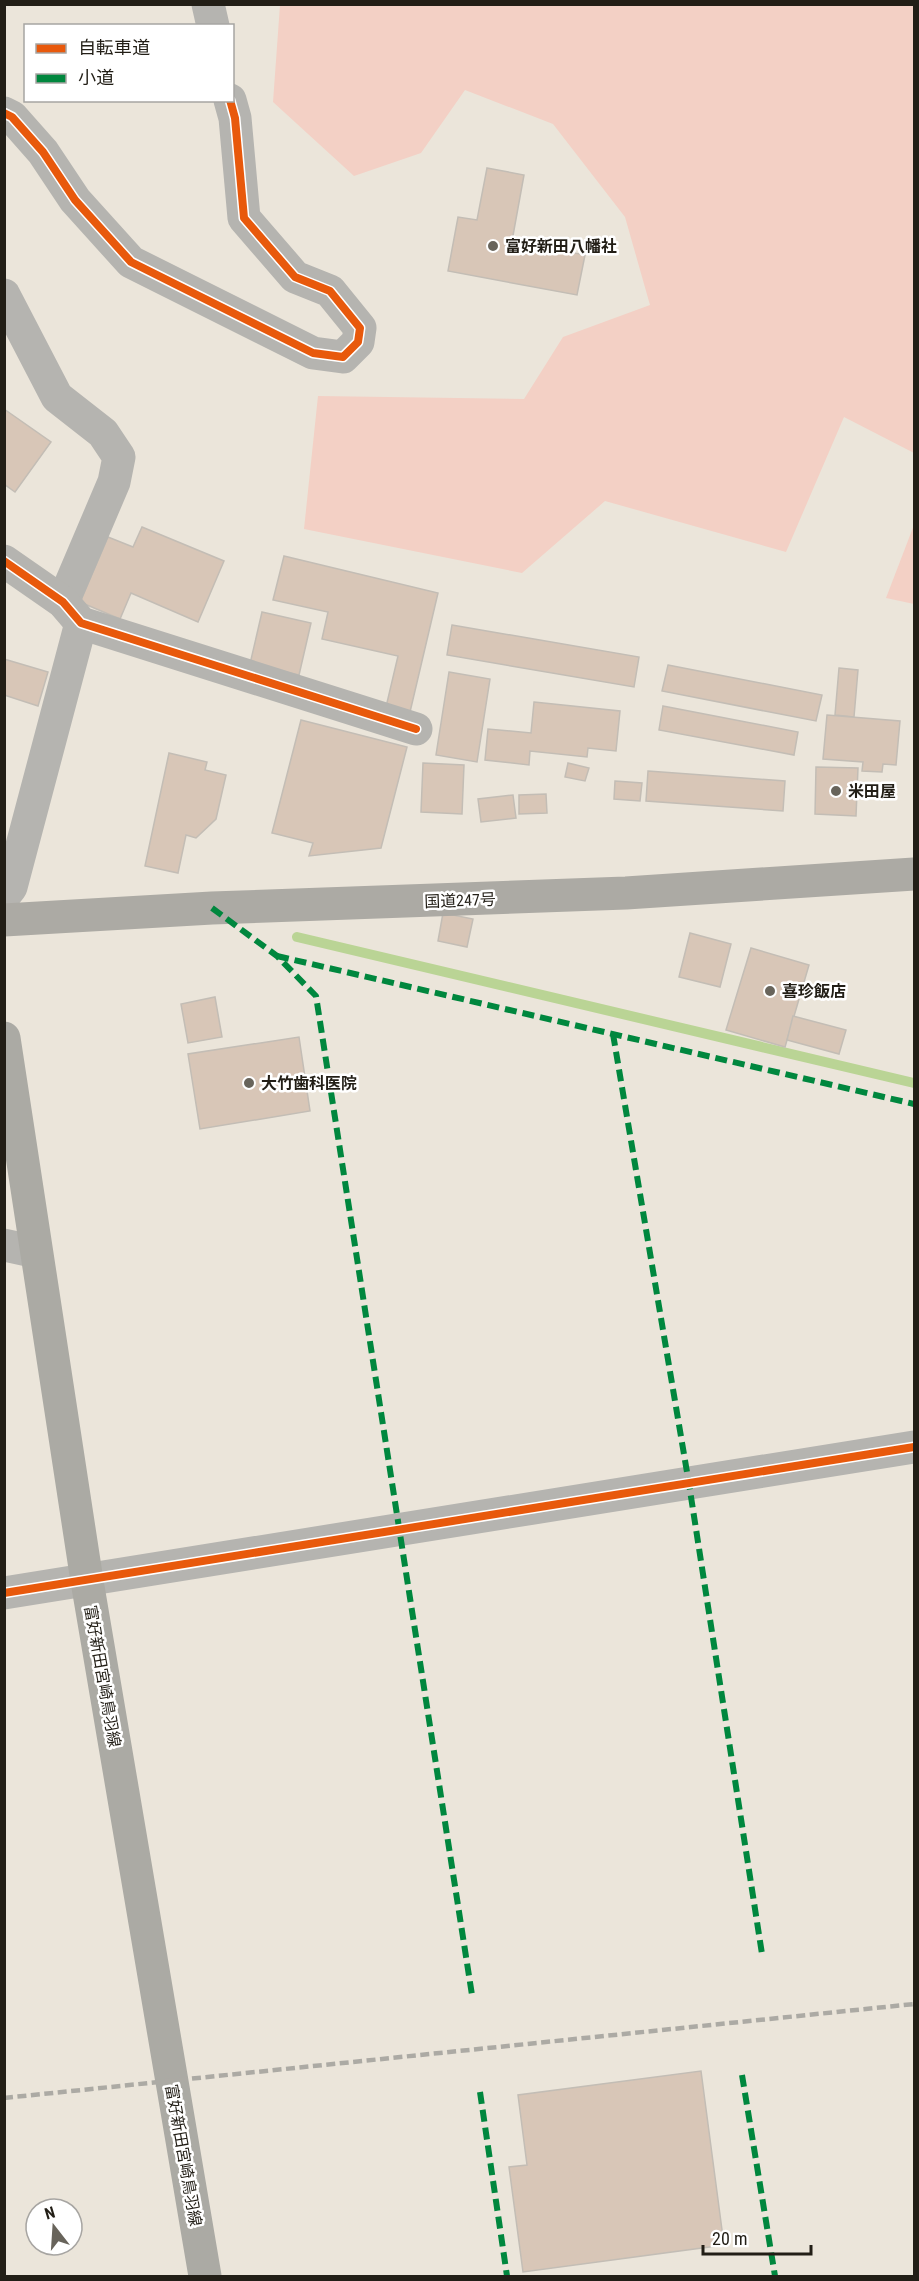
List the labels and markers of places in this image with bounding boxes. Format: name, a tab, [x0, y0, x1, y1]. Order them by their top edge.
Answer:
place label: 富好新田八幡社	[505, 237, 617, 256]
marker: 富好新田八幡社	[486, 239, 500, 253]
place label: 米田屋	[848, 782, 896, 801]
marker: 米田屋	[829, 784, 843, 798]
place label: 喜珍飯店	[782, 982, 846, 1001]
marker: 喜珍飯店	[763, 984, 777, 998]
place label: 大竹歯科医院	[261, 1074, 357, 1093]
marker: 大竹歯科医院	[242, 1076, 256, 1090]

